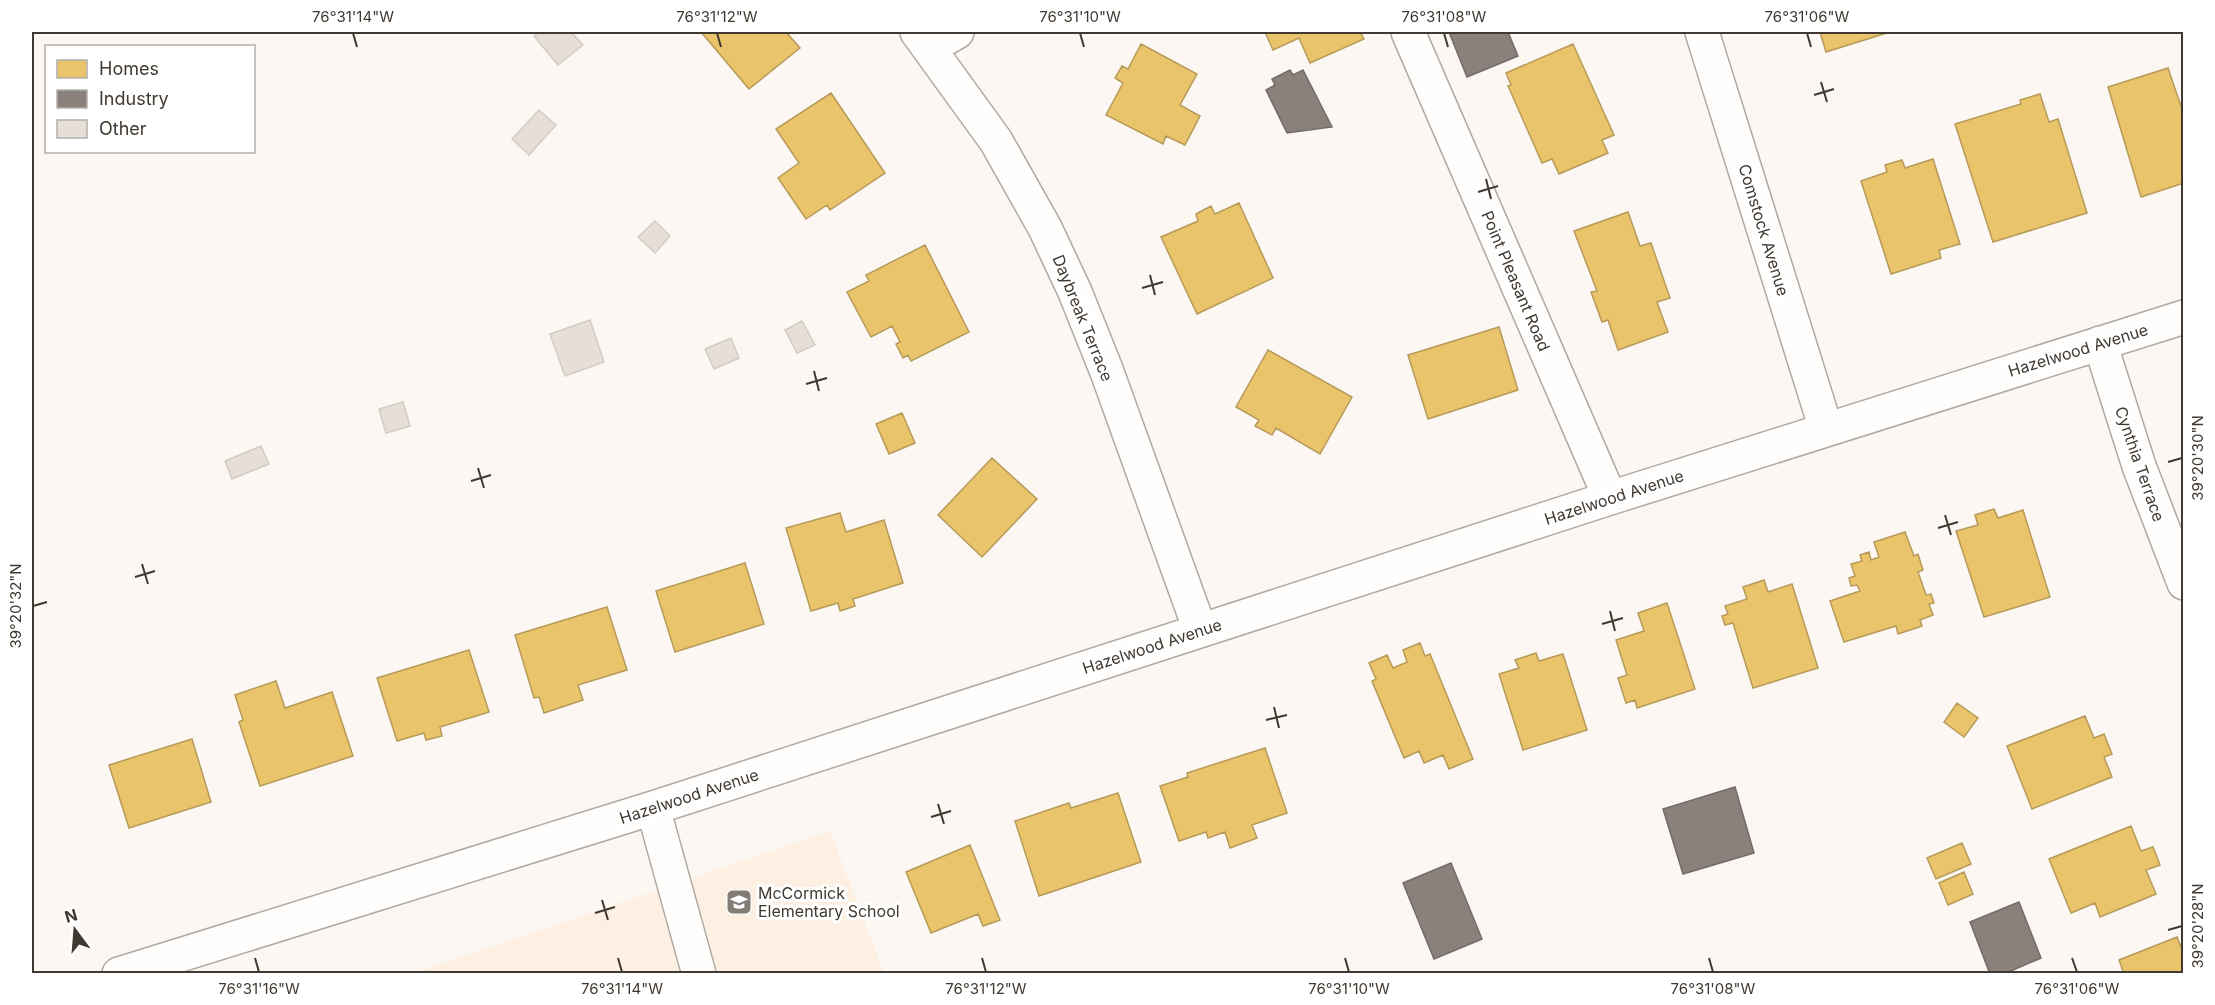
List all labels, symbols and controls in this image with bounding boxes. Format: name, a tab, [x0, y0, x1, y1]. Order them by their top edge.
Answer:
text: 76°31'14"W	[312, 7, 394, 26]
text: 76°31'12"W	[676, 7, 758, 26]
text: 76°31'10"W	[1039, 7, 1121, 26]
text: 76°31'08"W	[1402, 7, 1487, 26]
text: 76°31'06"W	[1765, 7, 1850, 26]
legend	[45, 45, 255, 153]
text: Homes	[99, 58, 159, 79]
text: Industry	[99, 88, 169, 109]
text: Other	[99, 118, 147, 139]
street label: Comstock Avenue	[1734, 162, 1794, 298]
street label: Point Pleasant Road	[1477, 208, 1555, 354]
street label: Daybreak Terrace	[1048, 252, 1118, 384]
street label: Hazelwood Avenue	[2006, 319, 2150, 381]
street label: Cynthia Terrace	[2111, 404, 2169, 524]
text: 39°20'30"N	[2188, 415, 2207, 501]
street label: Hazelwood Avenue	[1542, 465, 1686, 529]
text: 39°20'32"N	[6, 563, 25, 649]
street label: Hazelwood Avenue	[1080, 614, 1224, 678]
street label: Hazelwood Avenue	[617, 764, 761, 828]
place label: McCormick Elementary School	[758, 883, 900, 921]
text: 39°20'28"N	[2188, 883, 2207, 969]
school or university icon: McCormick Elementary School	[724, 887, 754, 917]
north arrow	[45, 900, 105, 960]
text: N	[62, 904, 79, 927]
text: 76°31'16"W	[218, 979, 300, 998]
text: 76°31'14"W	[581, 979, 663, 998]
text: 76°31'12"W	[945, 979, 1027, 998]
text: 76°31'10"W	[1308, 979, 1390, 998]
text: 76°31'08"W	[1671, 979, 1756, 998]
text: 76°31'06"W	[2035, 979, 2120, 998]

